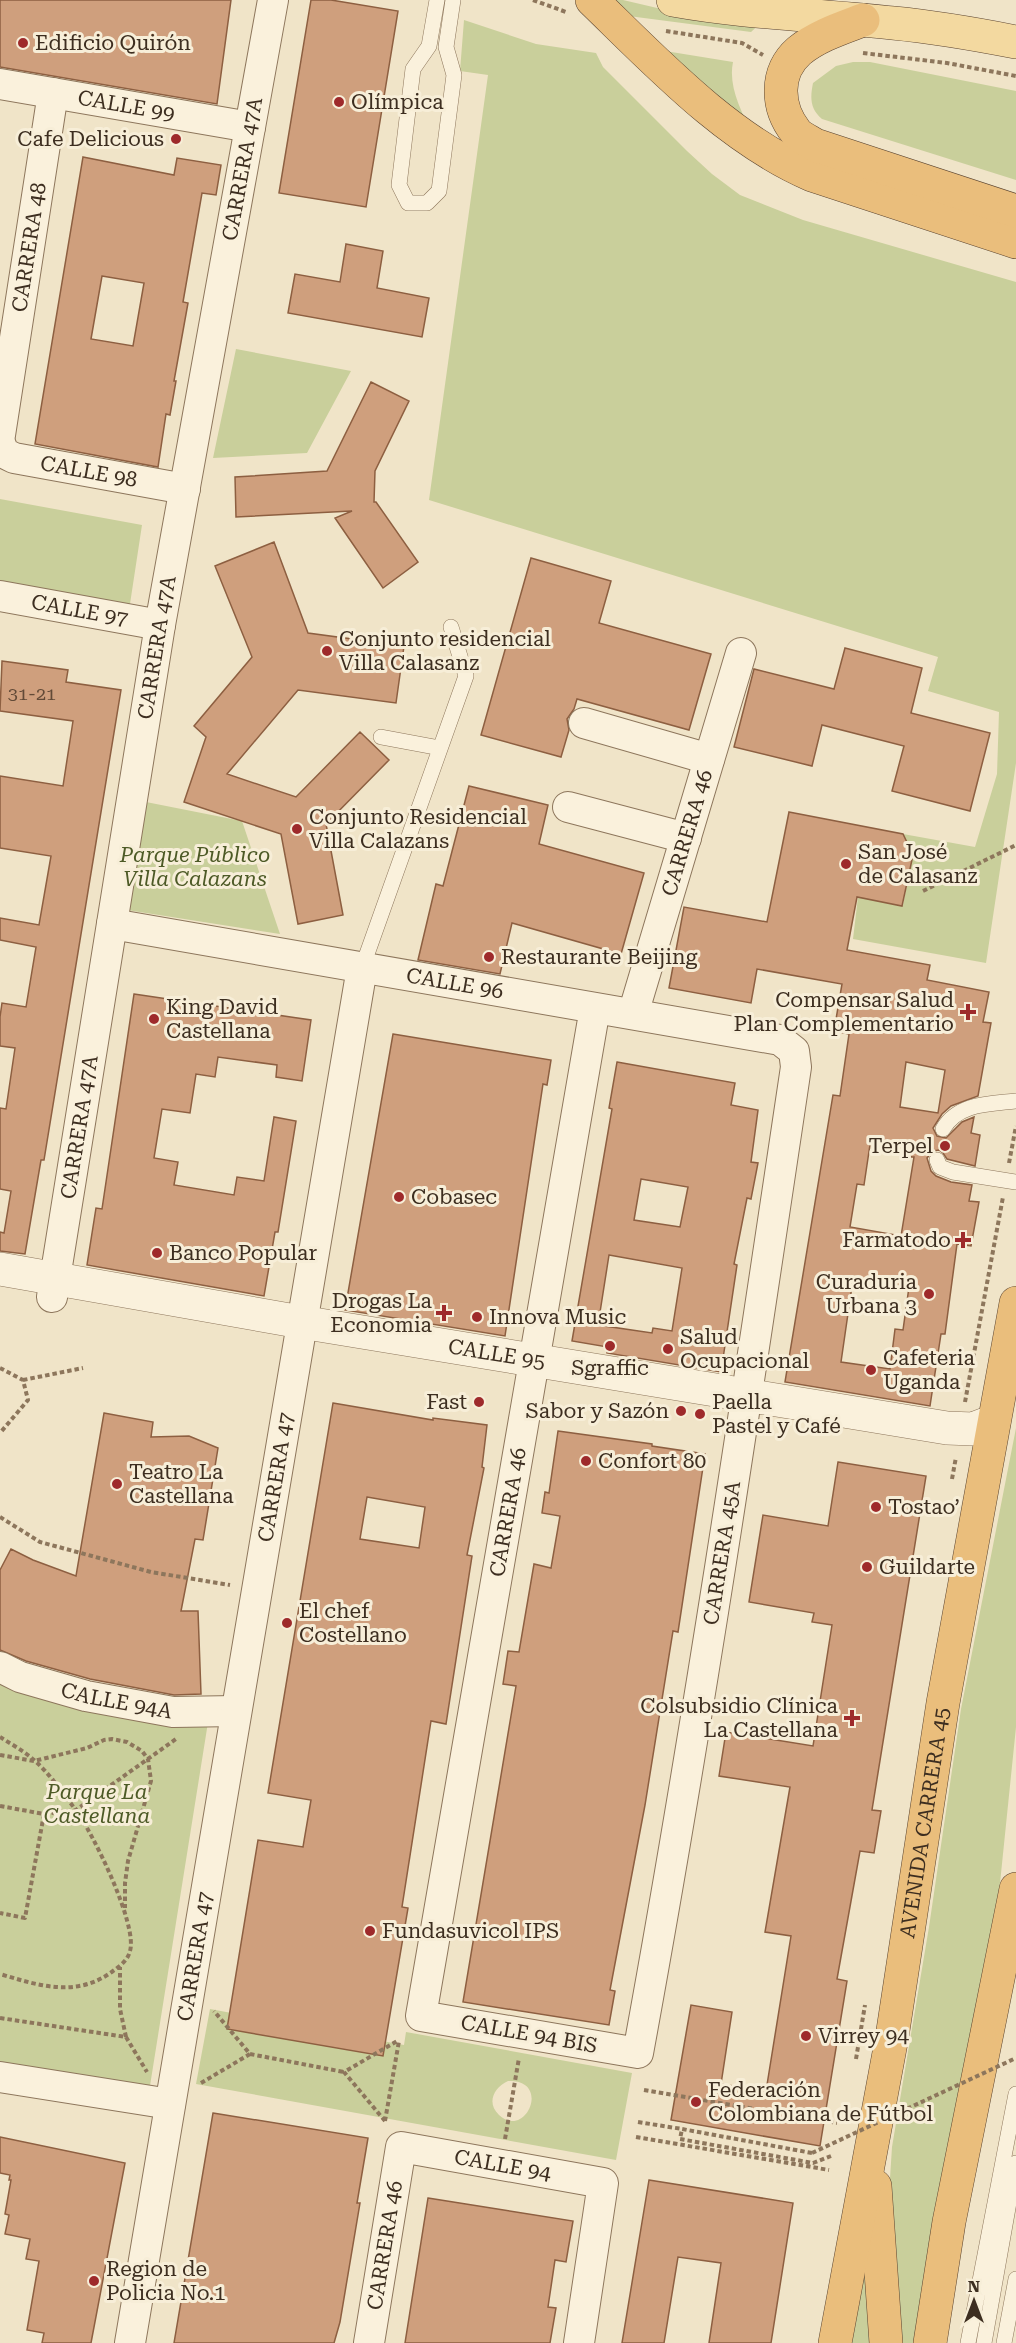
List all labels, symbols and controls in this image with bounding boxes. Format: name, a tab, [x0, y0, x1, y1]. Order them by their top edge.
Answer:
place label: Edificio Quirón	[35, 31, 191, 55]
marker: Edificio Quirón	[16, 36, 30, 50]
street label: CALLE 99	[76, 86, 177, 126]
place label: Olímpica	[351, 90, 444, 114]
street label: CARRERA 47A	[218, 95, 267, 243]
marker: Olímpica	[332, 95, 346, 109]
place label: Cafe Delicious	[17, 127, 164, 151]
marker: Cafe Delicious	[169, 132, 183, 146]
street label: CARRERA 48	[7, 181, 51, 314]
street label: CALLE 98	[38, 451, 139, 492]
street label: CARRERA 47A	[133, 573, 181, 721]
street label: CALLE 97	[29, 590, 130, 631]
place label: Conjunto residencial Villa Calasanz	[339, 627, 551, 675]
marker: Conjunto residencial Villa Calasanz	[320, 644, 334, 658]
house number: 31-21	[8, 683, 56, 704]
street label: CARRERA 46	[657, 767, 717, 899]
place label: Conjunto Residencial Villa Calazans	[309, 805, 527, 853]
marker: Conjunto Residencial Villa Calazans	[290, 822, 304, 836]
place label: San José de Calasanz	[858, 840, 977, 888]
park label: Parque Público Villa Calazans	[119, 843, 270, 891]
marker: San José de Calasanz	[839, 857, 853, 871]
place label: Restaurante Beijing	[501, 945, 698, 969]
marker: Restaurante Beijing	[482, 950, 496, 964]
street label: CALLE 96	[404, 963, 505, 1004]
place label: Compensar Salud Plan Complementario	[733, 988, 955, 1036]
place label: King David Castellana	[166, 995, 279, 1043]
marker: Compensar Salud Plan Complementario	[959, 1003, 977, 1021]
marker: King David Castellana	[147, 1012, 161, 1026]
street label: CARRERA 47A	[56, 1053, 103, 1201]
place label: Terpel	[869, 1134, 934, 1158]
marker: Terpel	[938, 1139, 952, 1153]
place label: Cobasec	[411, 1185, 497, 1209]
marker: Cobasec	[392, 1190, 406, 1204]
place label: Farmatodo	[842, 1228, 951, 1252]
marker: Farmatodo	[956, 1233, 970, 1247]
place label: Banco Popular	[169, 1241, 317, 1265]
marker: Banco Popular	[150, 1246, 164, 1260]
place label: Curaduria Urbana 3	[816, 1270, 918, 1318]
marker: Curaduria Urbana 3	[922, 1287, 936, 1301]
place label: Drogas La Economia	[330, 1289, 433, 1337]
place label: Innova Music	[489, 1305, 627, 1329]
marker: Drogas La Economia	[437, 1306, 451, 1320]
marker: Innova Music	[470, 1310, 484, 1324]
place label: Salud Ocupacional	[680, 1325, 810, 1373]
street label: CALLE 95	[446, 1334, 547, 1374]
marker: Sgraffic	[603, 1339, 617, 1353]
marker: Salud Ocupacional	[661, 1342, 675, 1356]
place label: Cafeteria Uganda	[883, 1346, 976, 1394]
place label: Sgraffic	[571, 1356, 649, 1380]
marker: Cafeteria Uganda	[864, 1363, 878, 1377]
place label: Fast	[426, 1390, 467, 1414]
place label: Paella Pastel y Café	[712, 1390, 841, 1438]
marker: Fast	[472, 1395, 486, 1409]
place label: Sabor y Sazón	[525, 1399, 669, 1423]
marker: Sabor y Sazón	[674, 1404, 688, 1418]
marker: Paella Pastel y Café	[693, 1407, 707, 1421]
street label: CARRERA 47	[253, 1411, 299, 1544]
street label: CARRERA 46	[485, 1446, 531, 1579]
place label: Confort 80	[598, 1449, 706, 1473]
marker: Confort 80	[579, 1454, 593, 1468]
place label: Teatro La Castellana	[129, 1460, 234, 1508]
marker: Teatro La Castellana	[110, 1477, 124, 1491]
street label: CARRERA 45A	[699, 1479, 745, 1627]
place label: Tostao’	[888, 1495, 960, 1519]
marker: Tostao’	[869, 1500, 883, 1514]
place label: Guildarte	[879, 1555, 975, 1579]
marker: Guildarte	[860, 1560, 874, 1574]
place label: El chef Costellano	[299, 1599, 407, 1647]
marker: El chef Costellano	[280, 1616, 294, 1630]
street label: CALLE 94A	[58, 1677, 174, 1724]
place label: Colsubsidio Clínica La Castellana	[640, 1694, 839, 1742]
street label: AVENIDA CARRERA 45	[895, 1706, 954, 1940]
marker: Colsubsidio Clínica La Castellana	[843, 1709, 861, 1727]
park label: Parque La Castellana	[44, 1780, 150, 1828]
street label: CARRERA 47	[173, 1890, 218, 2023]
place label: Fundasuvicol IPS	[382, 1919, 559, 1943]
marker: Fundasuvicol IPS	[363, 1924, 377, 1938]
street label: CALLE 94 BIS	[459, 2010, 599, 2058]
place label: Virrey 94	[818, 2024, 909, 2048]
marker: Virrey 94	[799, 2029, 813, 2043]
place label: Federación Colombiana de Fútbol	[708, 2078, 933, 2126]
marker: Federación Colombiana de Fútbol	[689, 2095, 703, 2109]
street label: CALLE 94	[452, 2145, 553, 2186]
street label: CARRERA 46	[363, 2179, 407, 2312]
place label: Region de Policia No.1	[106, 2257, 226, 2305]
north arrow	[944, 2271, 1004, 2331]
marker: Region de Policia No.1	[87, 2274, 101, 2288]
text: N	[968, 2277, 980, 2296]

